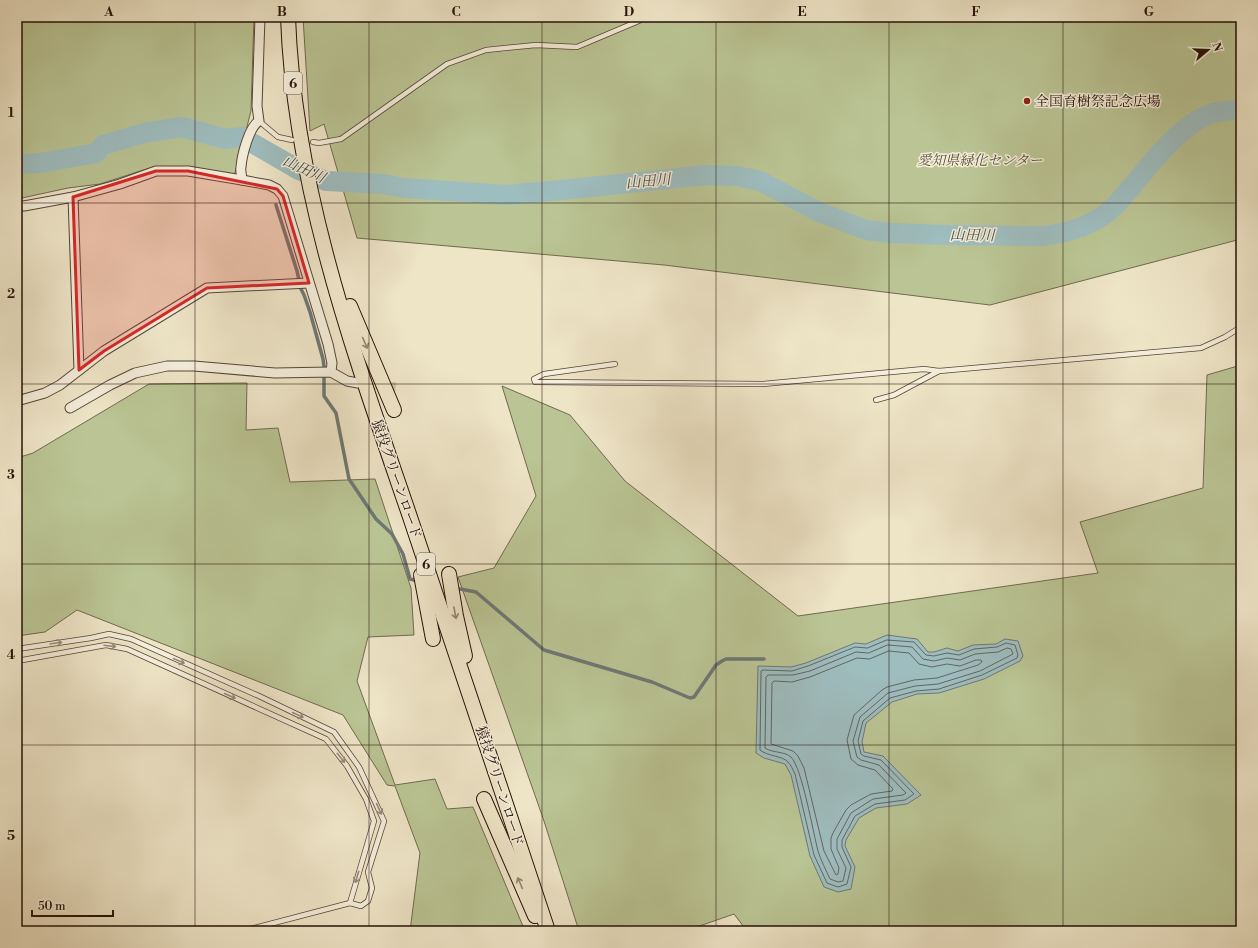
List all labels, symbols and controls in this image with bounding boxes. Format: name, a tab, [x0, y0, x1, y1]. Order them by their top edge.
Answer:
text: A	[103, 4, 114, 20]
text: B	[277, 4, 287, 20]
text: C	[451, 4, 461, 20]
text: D	[624, 4, 634, 20]
text: E	[797, 4, 807, 20]
text: F	[971, 4, 981, 20]
text: G	[1144, 4, 1155, 20]
north arrow	[1188, 30, 1228, 70]
text: N	[1208, 41, 1225, 54]
road number: 6	[284, 72, 302, 94]
place label: 全国育樹祭記念広場	[1035, 93, 1161, 111]
marker: 全国育樹祭記念広場	[1022, 96, 1032, 106]
text: 1	[8, 105, 15, 121]
water label: 山田川	[279, 151, 330, 188]
park label: 愛知県緑化センター	[917, 152, 1043, 170]
water label: 山田川	[625, 170, 673, 193]
water label: 山田川	[949, 226, 997, 245]
text: 2	[7, 286, 15, 302]
one-way arrow	[362, 337, 369, 349]
street label: 猿投グリーンロード	[367, 417, 425, 542]
text: 3	[7, 467, 15, 483]
road number: 6	[417, 553, 435, 575]
one-way arrow	[451, 606, 459, 619]
one-way arrow	[49, 639, 62, 647]
one-way arrow	[104, 642, 117, 650]
text: 4	[7, 647, 16, 663]
one-way arrow	[173, 658, 185, 665]
one-way arrow	[224, 692, 236, 700]
one-way arrow	[291, 712, 303, 719]
street label: 猿投グリーンロード	[471, 724, 527, 849]
one-way arrow	[337, 753, 346, 764]
one-way arrow	[375, 803, 383, 815]
text: 5	[7, 828, 15, 844]
one-way arrow	[353, 871, 360, 884]
one-way arrow	[515, 877, 523, 889]
scale bar	[32, 892, 113, 918]
text: 50 m	[38, 899, 66, 914]

